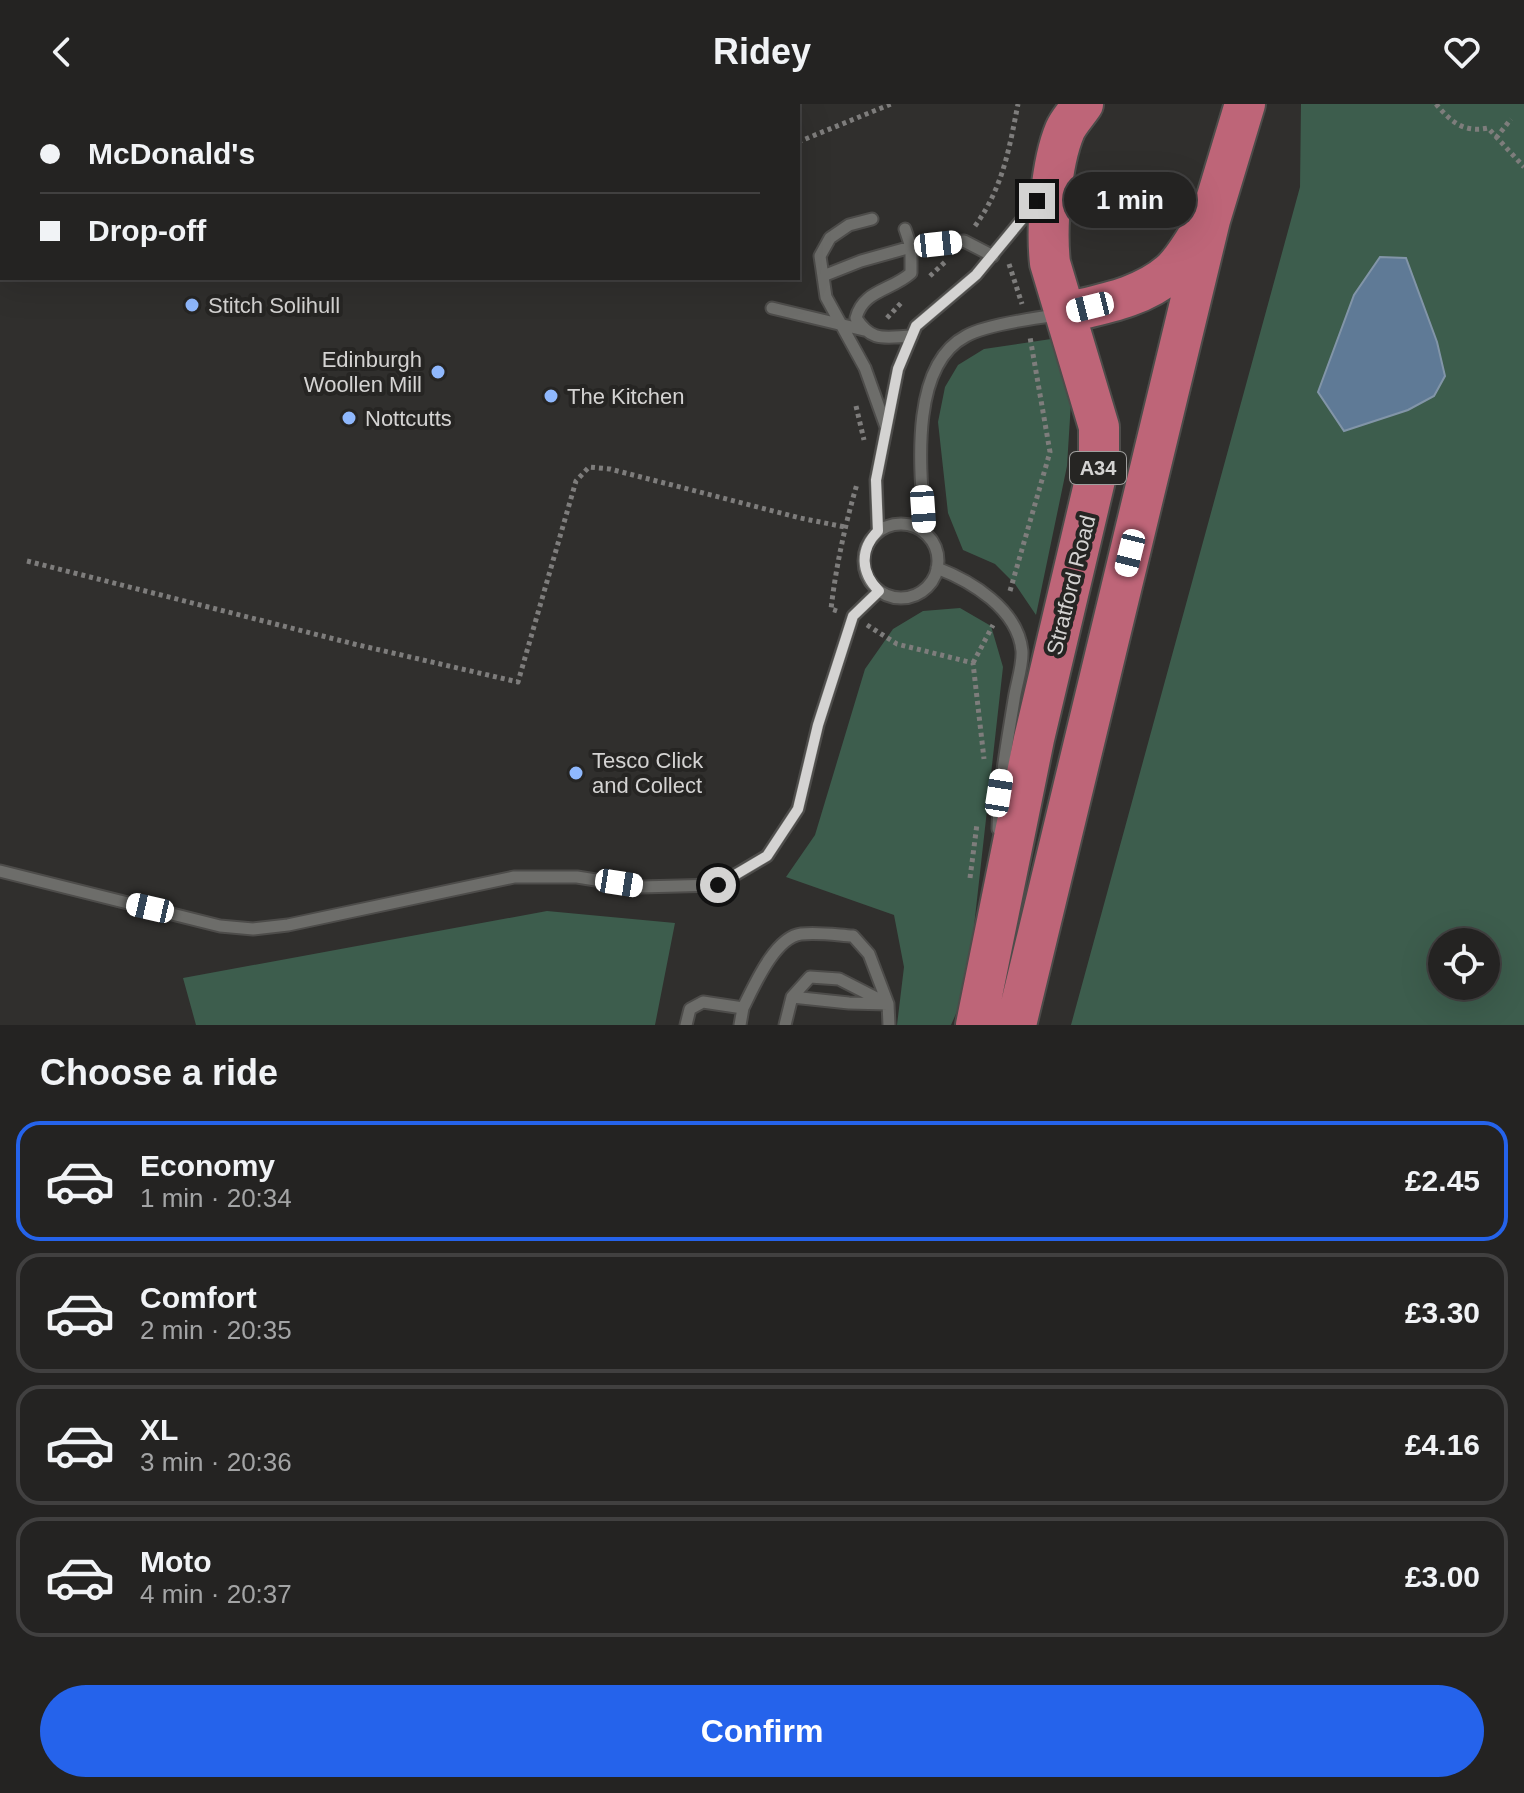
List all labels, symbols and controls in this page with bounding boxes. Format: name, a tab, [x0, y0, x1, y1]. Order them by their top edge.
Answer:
icon: back	[40, 30, 84, 74]
icon: heart	[1440, 30, 1484, 74]
text: Ridey	[713, 31, 811, 72]
text: McDonald's	[88, 137, 255, 170]
callout: 1 min	[1065, 173, 1197, 229]
route end	[1019, 183, 1055, 219]
text: 1 min	[1096, 185, 1164, 215]
text: Drop-off	[88, 214, 206, 247]
car	[913, 230, 963, 258]
car	[1064, 290, 1116, 324]
place label: Stitch Solihull	[208, 293, 340, 318]
marker: Stitch Solihull	[183, 296, 201, 314]
place label: Edinburgh Woollen Mill	[304, 347, 422, 397]
marker: Edinburgh Woollen Mill	[429, 363, 447, 381]
place label: The Kitchen	[567, 384, 684, 409]
marker: The Kitchen	[542, 387, 560, 405]
place label: Nottcutts	[365, 406, 452, 431]
marker: Nottcutts	[340, 409, 358, 427]
road number: A34	[1070, 452, 1126, 484]
car	[909, 484, 937, 534]
street label: Stratford Road	[1042, 513, 1100, 657]
car	[1113, 527, 1147, 579]
place label: Tesco Click and Collect	[592, 748, 704, 798]
marker: Tesco Click and Collect	[567, 764, 585, 782]
car	[983, 767, 1015, 819]
car	[593, 867, 645, 899]
route start	[700, 867, 736, 903]
car	[124, 891, 176, 925]
map controls	[1428, 928, 1500, 1000]
button: locate	[1428, 928, 1500, 1000]
text: Choose a ride	[40, 1052, 278, 1093]
icon: car	[44, 1145, 116, 1217]
text: Economy	[140, 1149, 275, 1182]
text: £2.45	[1405, 1164, 1480, 1197]
text: 1 min · 20:34	[140, 1183, 292, 1213]
icon: car	[44, 1277, 116, 1349]
text: Comfort	[140, 1281, 257, 1314]
text: £3.30	[1405, 1296, 1480, 1329]
text: 2 min · 20:35	[140, 1315, 292, 1345]
icon: car	[44, 1409, 116, 1481]
text: XL	[140, 1413, 178, 1446]
text: £4.16	[1405, 1428, 1480, 1461]
text: 3 min · 20:36	[140, 1447, 292, 1477]
icon: car	[44, 1541, 116, 1613]
text: Moto	[140, 1545, 212, 1578]
text: £3.00	[1405, 1560, 1480, 1593]
text: 4 min · 20:37	[140, 1579, 292, 1609]
button: Confirm	[40, 1685, 1484, 1777]

